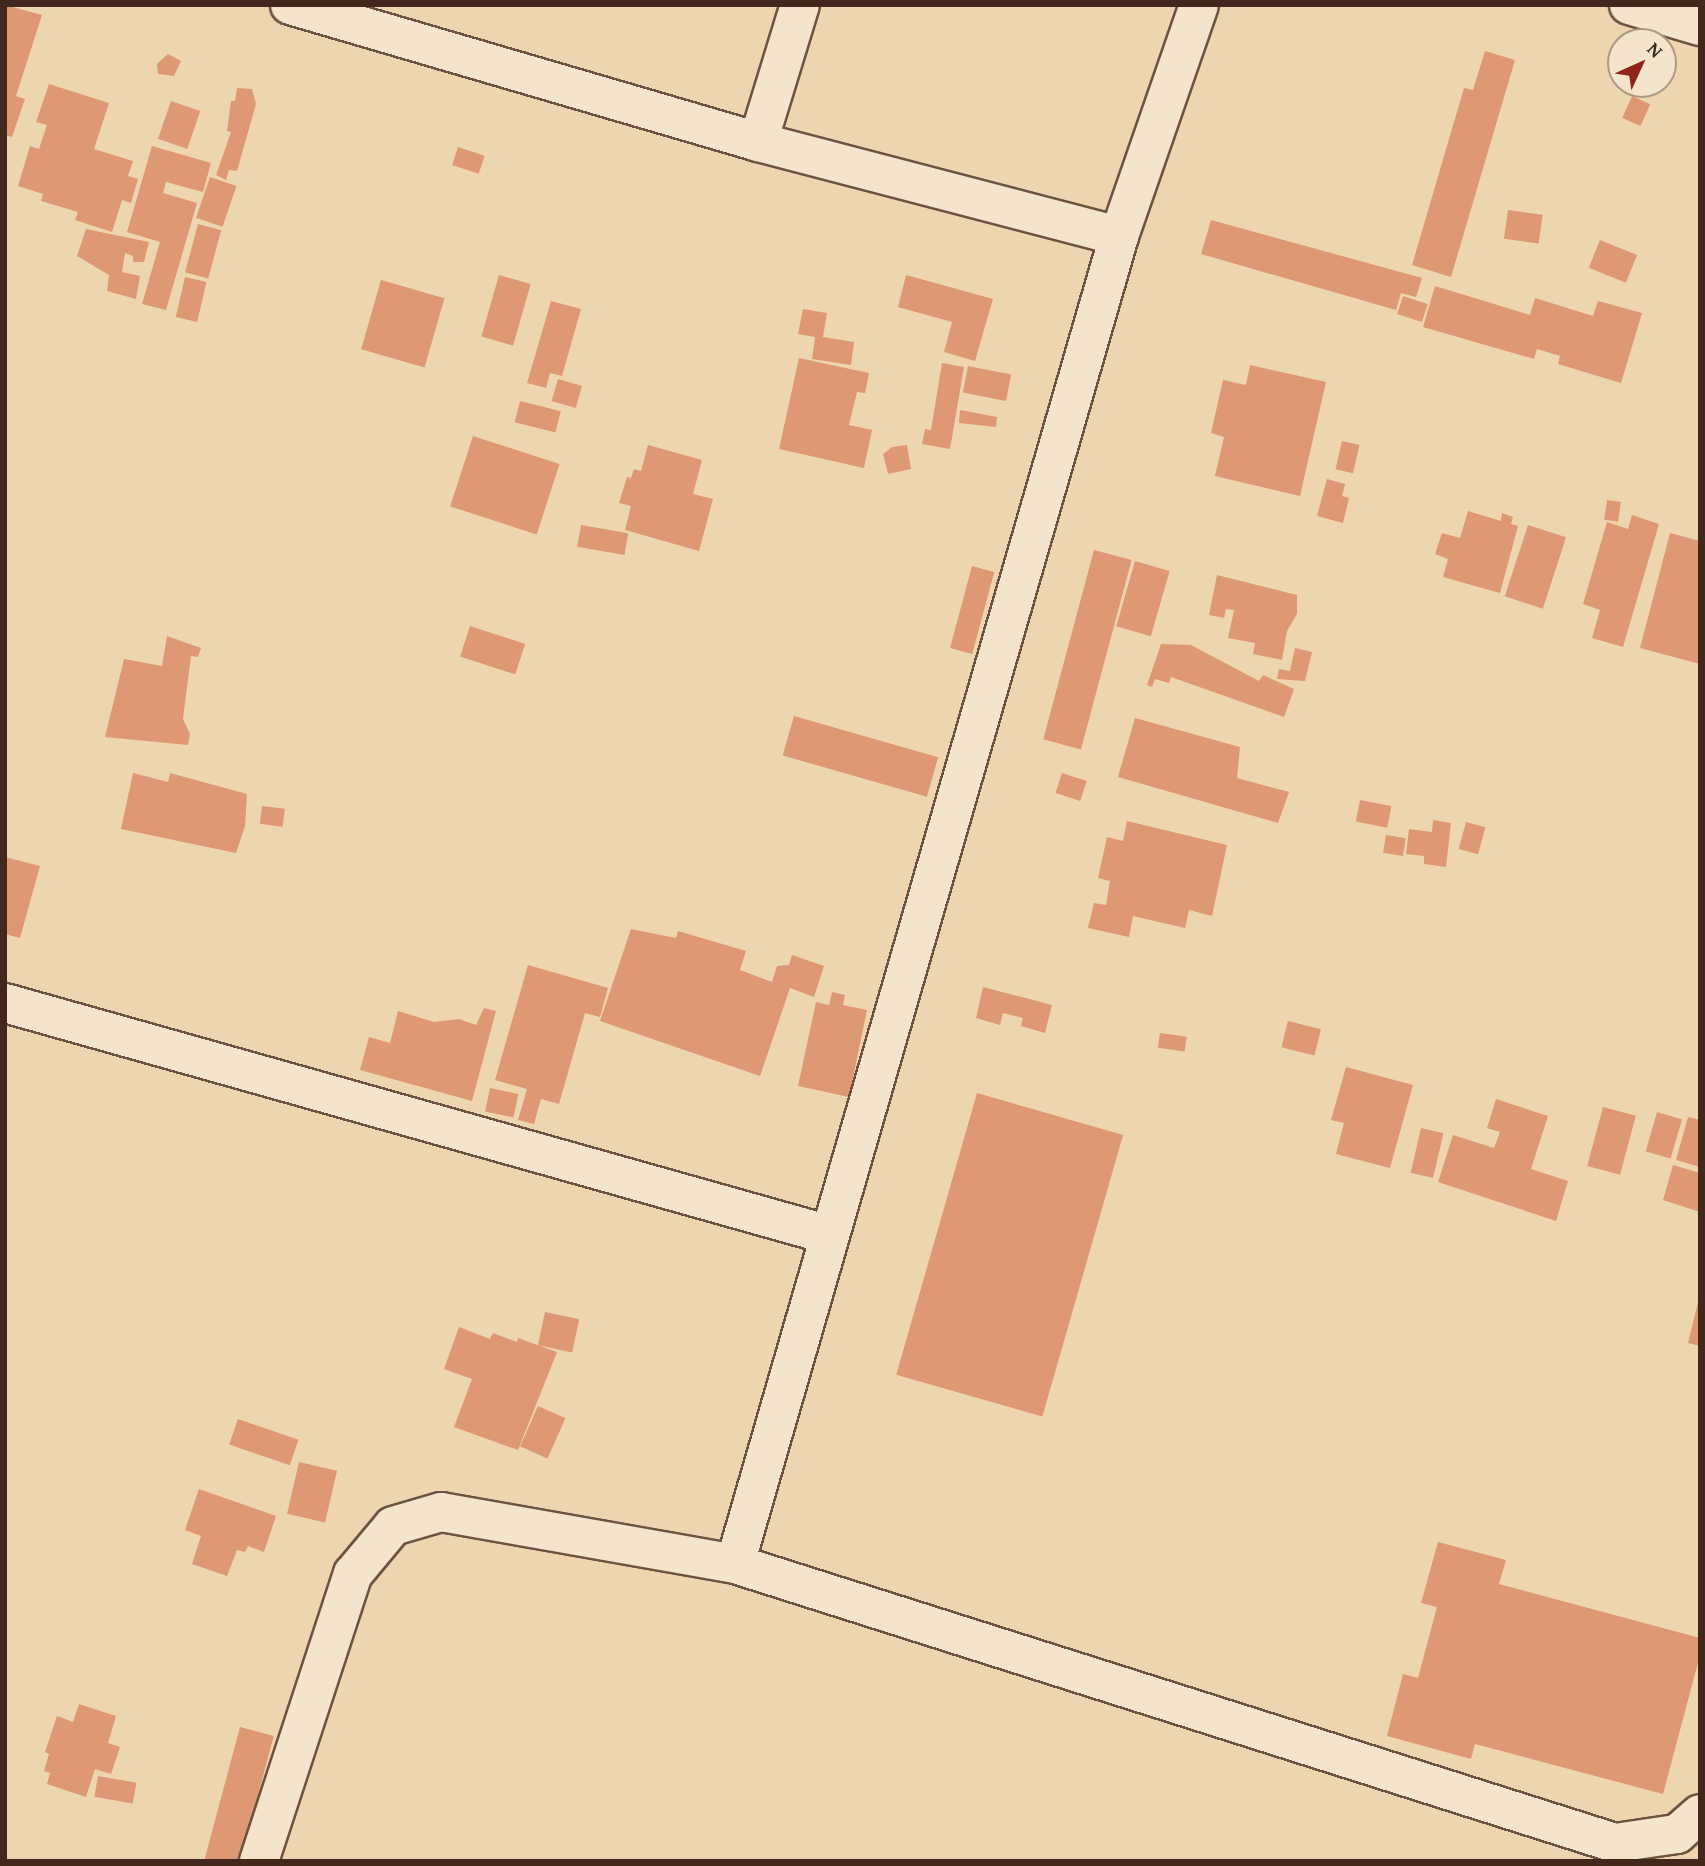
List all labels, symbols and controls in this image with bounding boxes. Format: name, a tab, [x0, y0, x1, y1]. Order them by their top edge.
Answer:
north arrow	[1607, 28, 1677, 98]
text: N	[1641, 35, 1670, 64]

